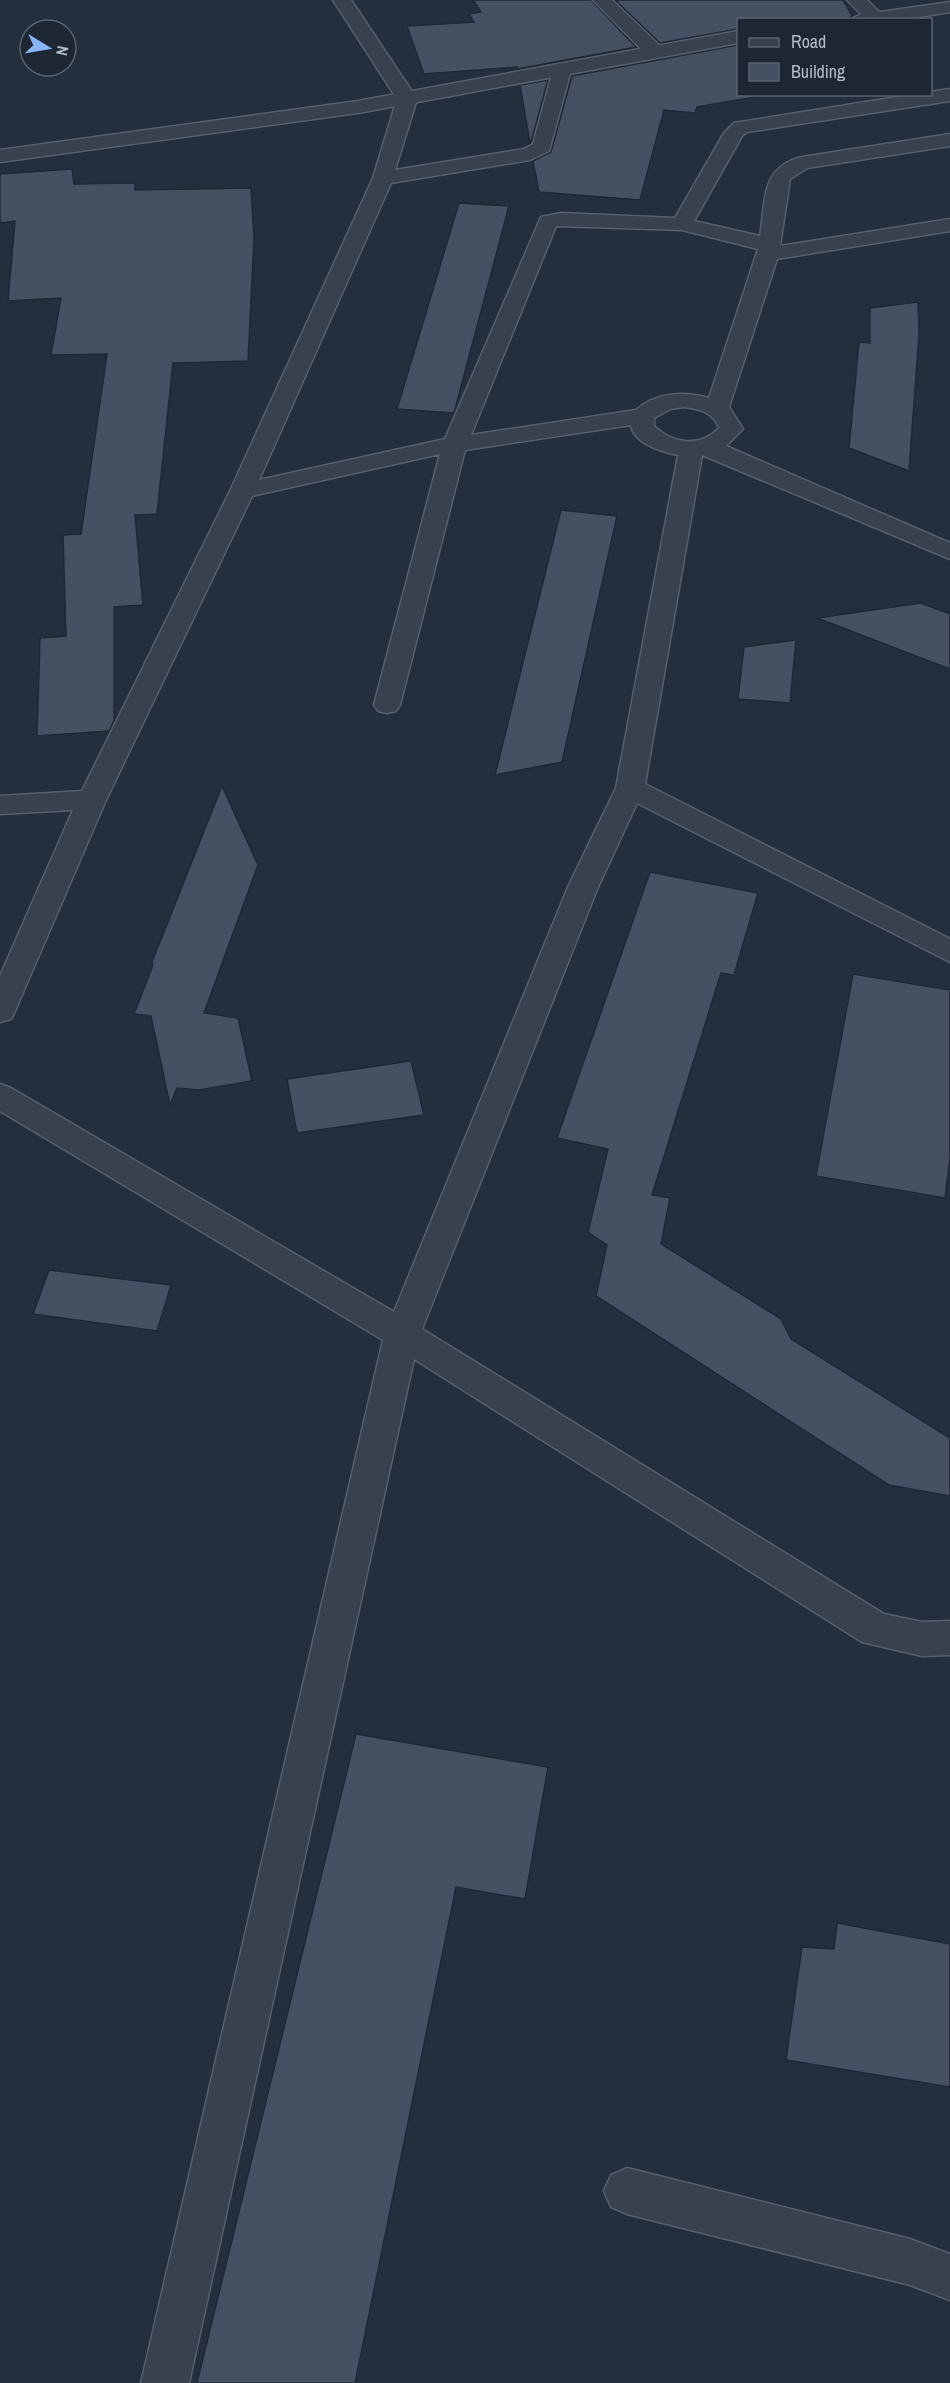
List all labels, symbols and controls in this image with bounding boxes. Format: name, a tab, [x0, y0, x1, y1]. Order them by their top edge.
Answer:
north arrow	[18, 18, 78, 78]
legend	[737, 18, 932, 96]
text: Road	[791, 29, 826, 54]
text: N	[51, 44, 74, 58]
text: Building	[791, 59, 846, 84]

